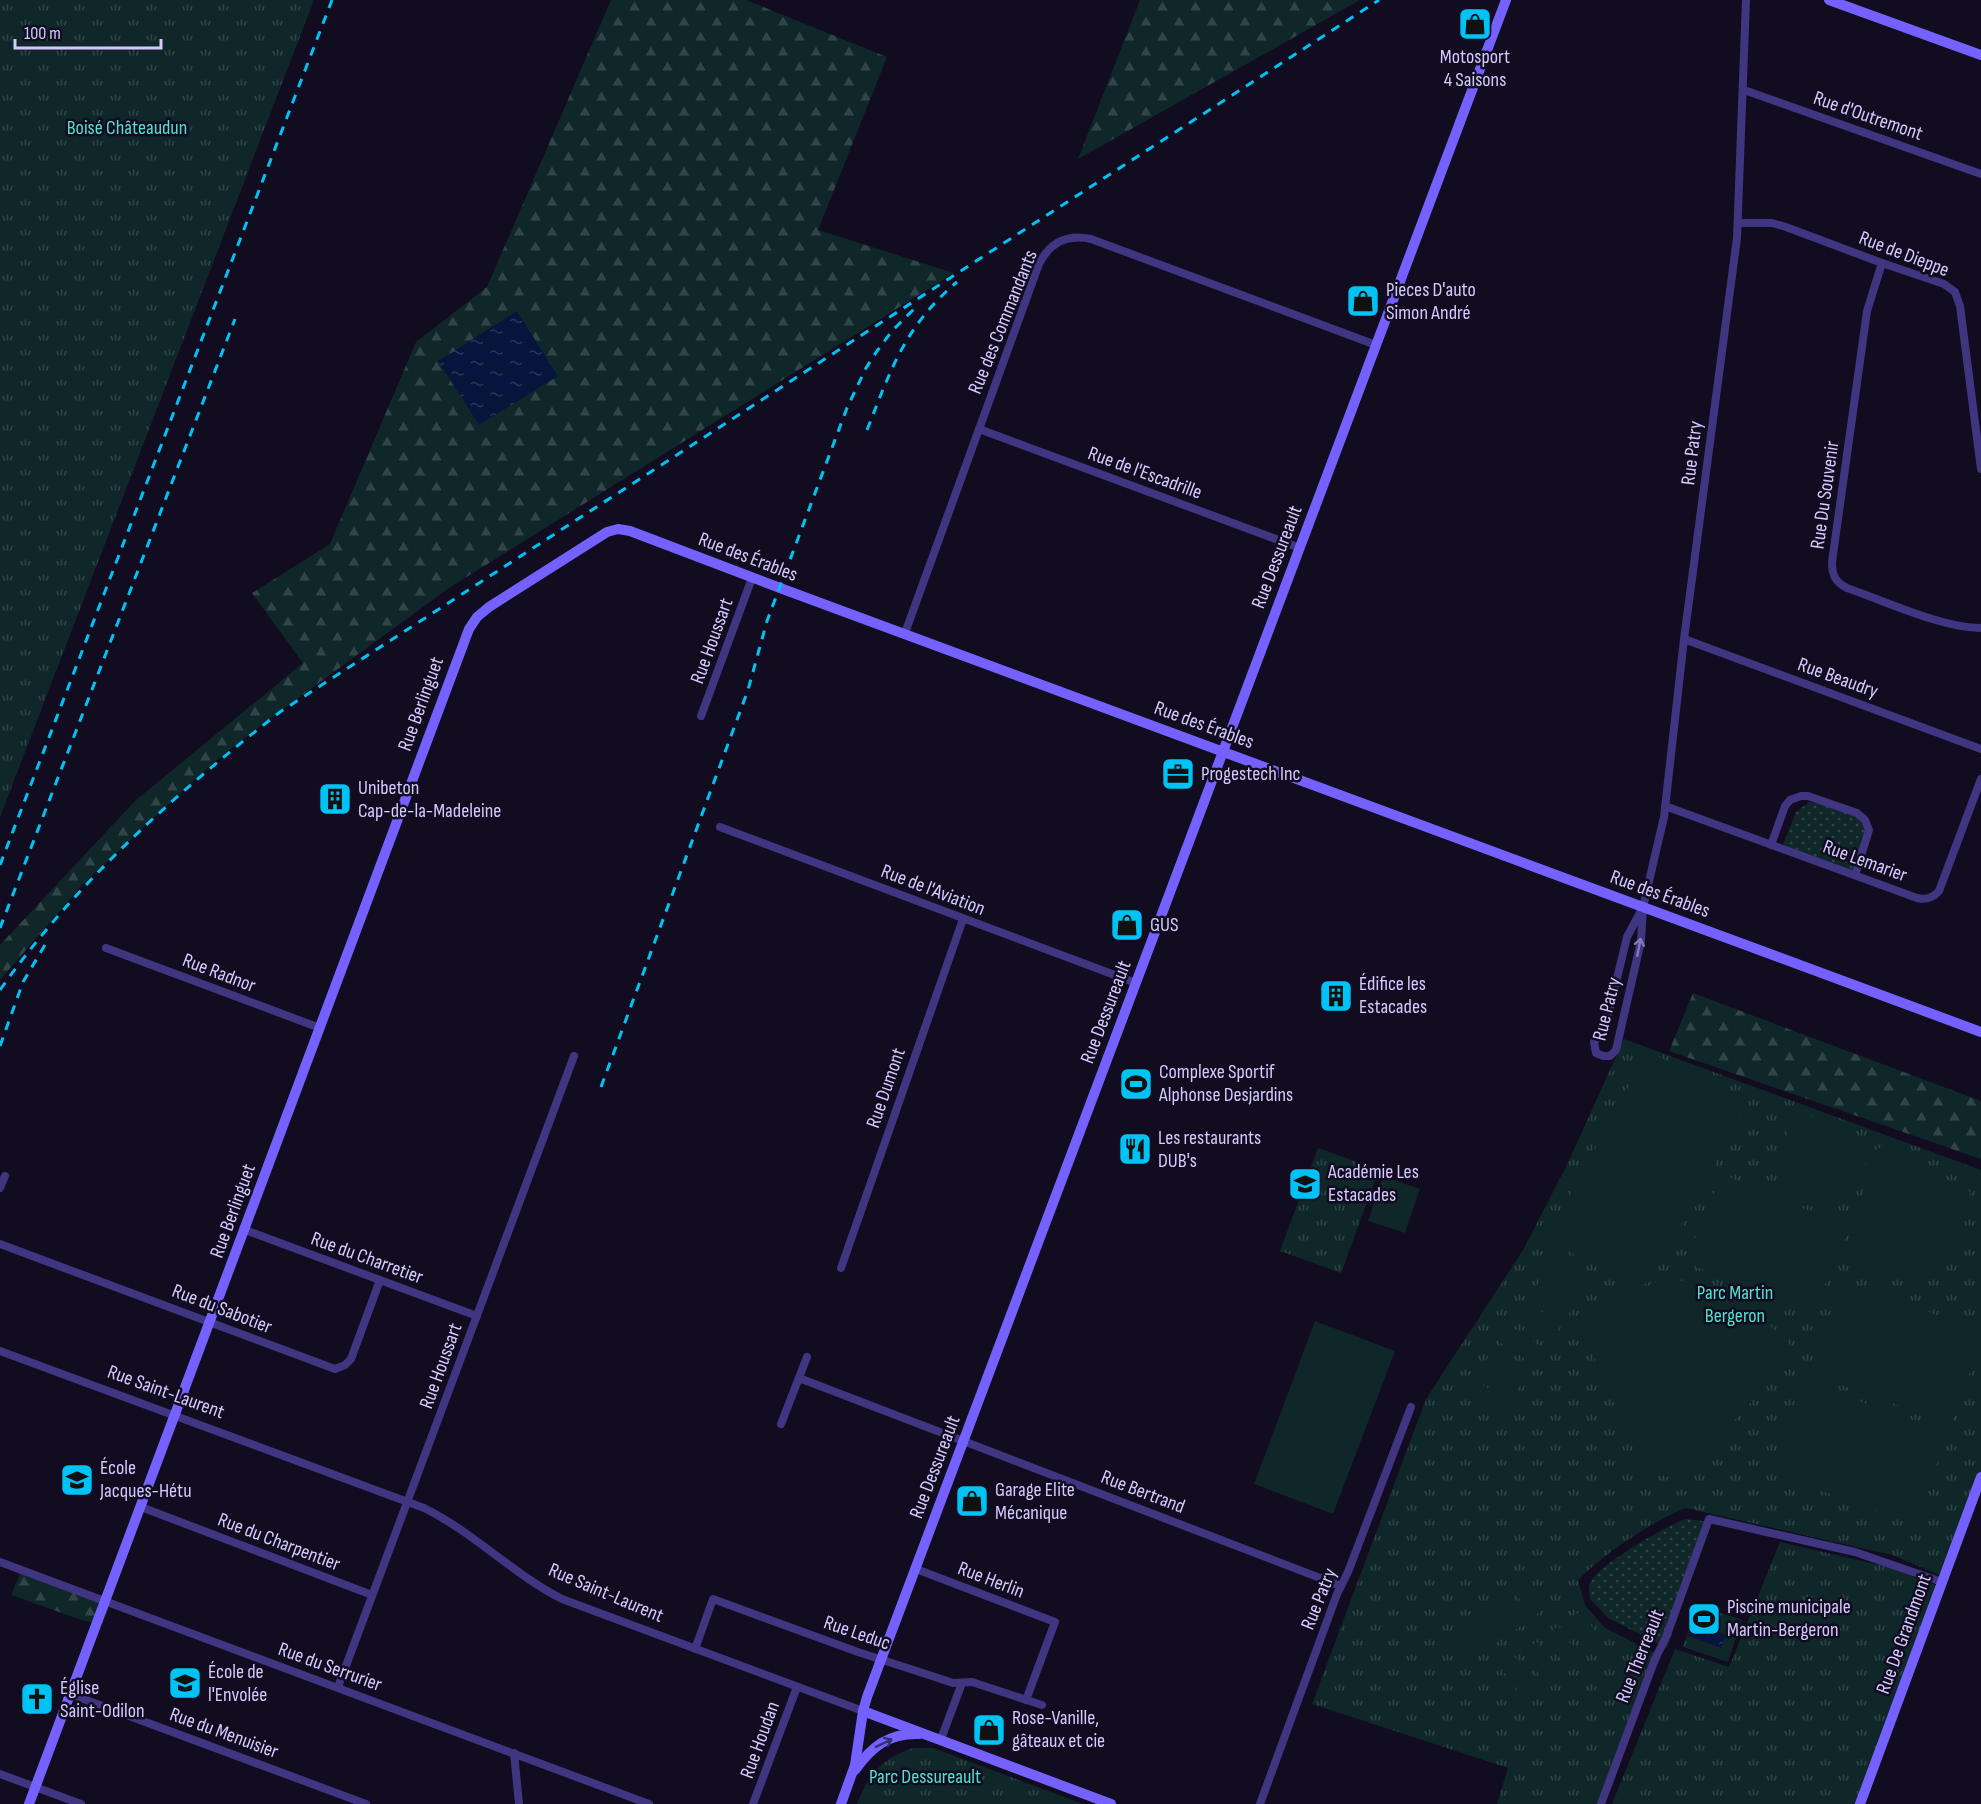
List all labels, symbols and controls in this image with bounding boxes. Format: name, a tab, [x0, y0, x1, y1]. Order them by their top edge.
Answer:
shop icon: Motosport 4 Saisons	[1457, 6, 1493, 42]
scale bar	[15, 12, 160, 50]
text: 100 m	[24, 23, 61, 44]
place label: Motosport 4 Saisons	[1440, 45, 1510, 92]
street label: Rue d'Outremont	[1810, 86, 1926, 146]
park label: Boisé Châteaudun	[67, 116, 187, 140]
street label: Rue de Dieppe	[1856, 226, 1952, 282]
street label: Rue des Commandants	[963, 246, 1043, 398]
place label: Pieces D'auto Simon André	[1386, 278, 1476, 325]
shop icon: Pieces D'auto Simon André	[1345, 283, 1381, 319]
street label: Rue Patry	[1676, 419, 1708, 486]
street label: Rue Du Souvenir	[1806, 439, 1845, 551]
street label: Rue de l'Escadrille	[1085, 441, 1205, 505]
street label: Rue Dessureault	[1246, 502, 1308, 612]
street label: Rue des Érables	[695, 527, 801, 587]
street label: Rue Houssart	[685, 595, 739, 687]
street label: Rue Beaudry	[1795, 652, 1882, 704]
street label: Rue Berlinguet	[393, 654, 449, 754]
street label: Rue des Érables	[1151, 696, 1257, 754]
office icon: Progestech Inc	[1160, 756, 1196, 792]
place label: Progestech Inc	[1201, 762, 1301, 786]
place label: Unibeton Cap-de-la-Madeleine	[358, 776, 501, 823]
building icon: Unibeton Cap-de-la-Madeleine	[317, 781, 353, 817]
street label: Rue Lemarier	[1820, 835, 1911, 887]
street label: Rue de l'Aviation	[878, 859, 988, 921]
street label: Rue des Érables	[1607, 865, 1713, 923]
shop icon: GUS	[1109, 907, 1145, 943]
place label: GUS	[1150, 913, 1178, 937]
one-way arrow	[1634, 938, 1645, 957]
street label: Rue Radnor	[179, 948, 259, 998]
street label: Rue Dessureault	[1075, 957, 1137, 1067]
place label: Édifice les Estacades	[1359, 972, 1427, 1019]
street label: Rue Patry	[1588, 975, 1627, 1043]
building icon: Édifice les Estacades	[1318, 978, 1354, 1014]
street label: Rue Dumont	[861, 1045, 911, 1131]
place label: Complexe Sportif Alphonse Desjardins	[1158, 1060, 1293, 1107]
sports icon: Complexe Sportif Alphonse Desjardins	[1118, 1066, 1154, 1102]
place label: Les restaurants DUB's	[1158, 1126, 1261, 1173]
restaurant icon: Les restaurants DUB's	[1117, 1131, 1153, 1167]
place label: Académie Les Estacades	[1327, 1160, 1419, 1207]
street label: Rue Berlinguet	[205, 1161, 261, 1261]
school or university icon: Académie Les Estacades	[1287, 1166, 1323, 1202]
street label: Rue du Charretier	[308, 1227, 427, 1289]
street label: Rue du Sabotier	[169, 1279, 276, 1339]
park label: Parc Martin Bergeron	[1697, 1281, 1773, 1328]
street label: Rue Houssart	[414, 1320, 468, 1412]
street label: Rue Saint-Laurent	[104, 1360, 228, 1424]
street label: Rue Dessureault	[904, 1412, 966, 1522]
place label: École Jacques-Hétu	[99, 1456, 192, 1503]
school or university icon: École Jacques-Hétu	[59, 1462, 95, 1498]
street label: Rue Bertrand	[1098, 1465, 1188, 1519]
place label: Garage Elite Mécanique	[995, 1478, 1075, 1525]
shop icon: Garage Elite Mécanique	[954, 1483, 990, 1519]
street label: Rue du Charpentier	[214, 1508, 344, 1576]
street label: Rue Herlin	[954, 1556, 1028, 1604]
street label: Rue Saint-Laurent	[545, 1558, 667, 1628]
street label: Rue Patry	[1296, 1564, 1342, 1633]
street label: Rue De Grandmont	[1871, 1571, 1937, 1697]
place label: Piscine municipale Martin-Bergeron	[1727, 1595, 1851, 1642]
sports icon: Piscine municipale Martin-Bergeron	[1686, 1601, 1722, 1637]
street label: Rue Therreault	[1610, 1606, 1670, 1706]
street label: Rue Leduc	[821, 1610, 893, 1656]
street label: Rue du Serrurier	[275, 1637, 385, 1697]
place label: École de l'Envolée	[208, 1660, 267, 1707]
school or university icon: École de l'Envolée	[167, 1665, 203, 1701]
place label: Église Saint-Odilon	[60, 1676, 145, 1723]
church icon: Église Saint-Odilon	[19, 1681, 55, 1717]
street label: Rue Houdan	[735, 1698, 785, 1782]
street label: Rue du Menuisier	[166, 1702, 282, 1764]
place label: Rose-Vanille, gâteaux et cie	[1012, 1706, 1105, 1753]
shop icon: Rose-Vanille, gâteaux et cie	[971, 1712, 1007, 1748]
one-way arrow	[875, 1736, 893, 1748]
park label: Parc Dessureault	[869, 1765, 981, 1789]

